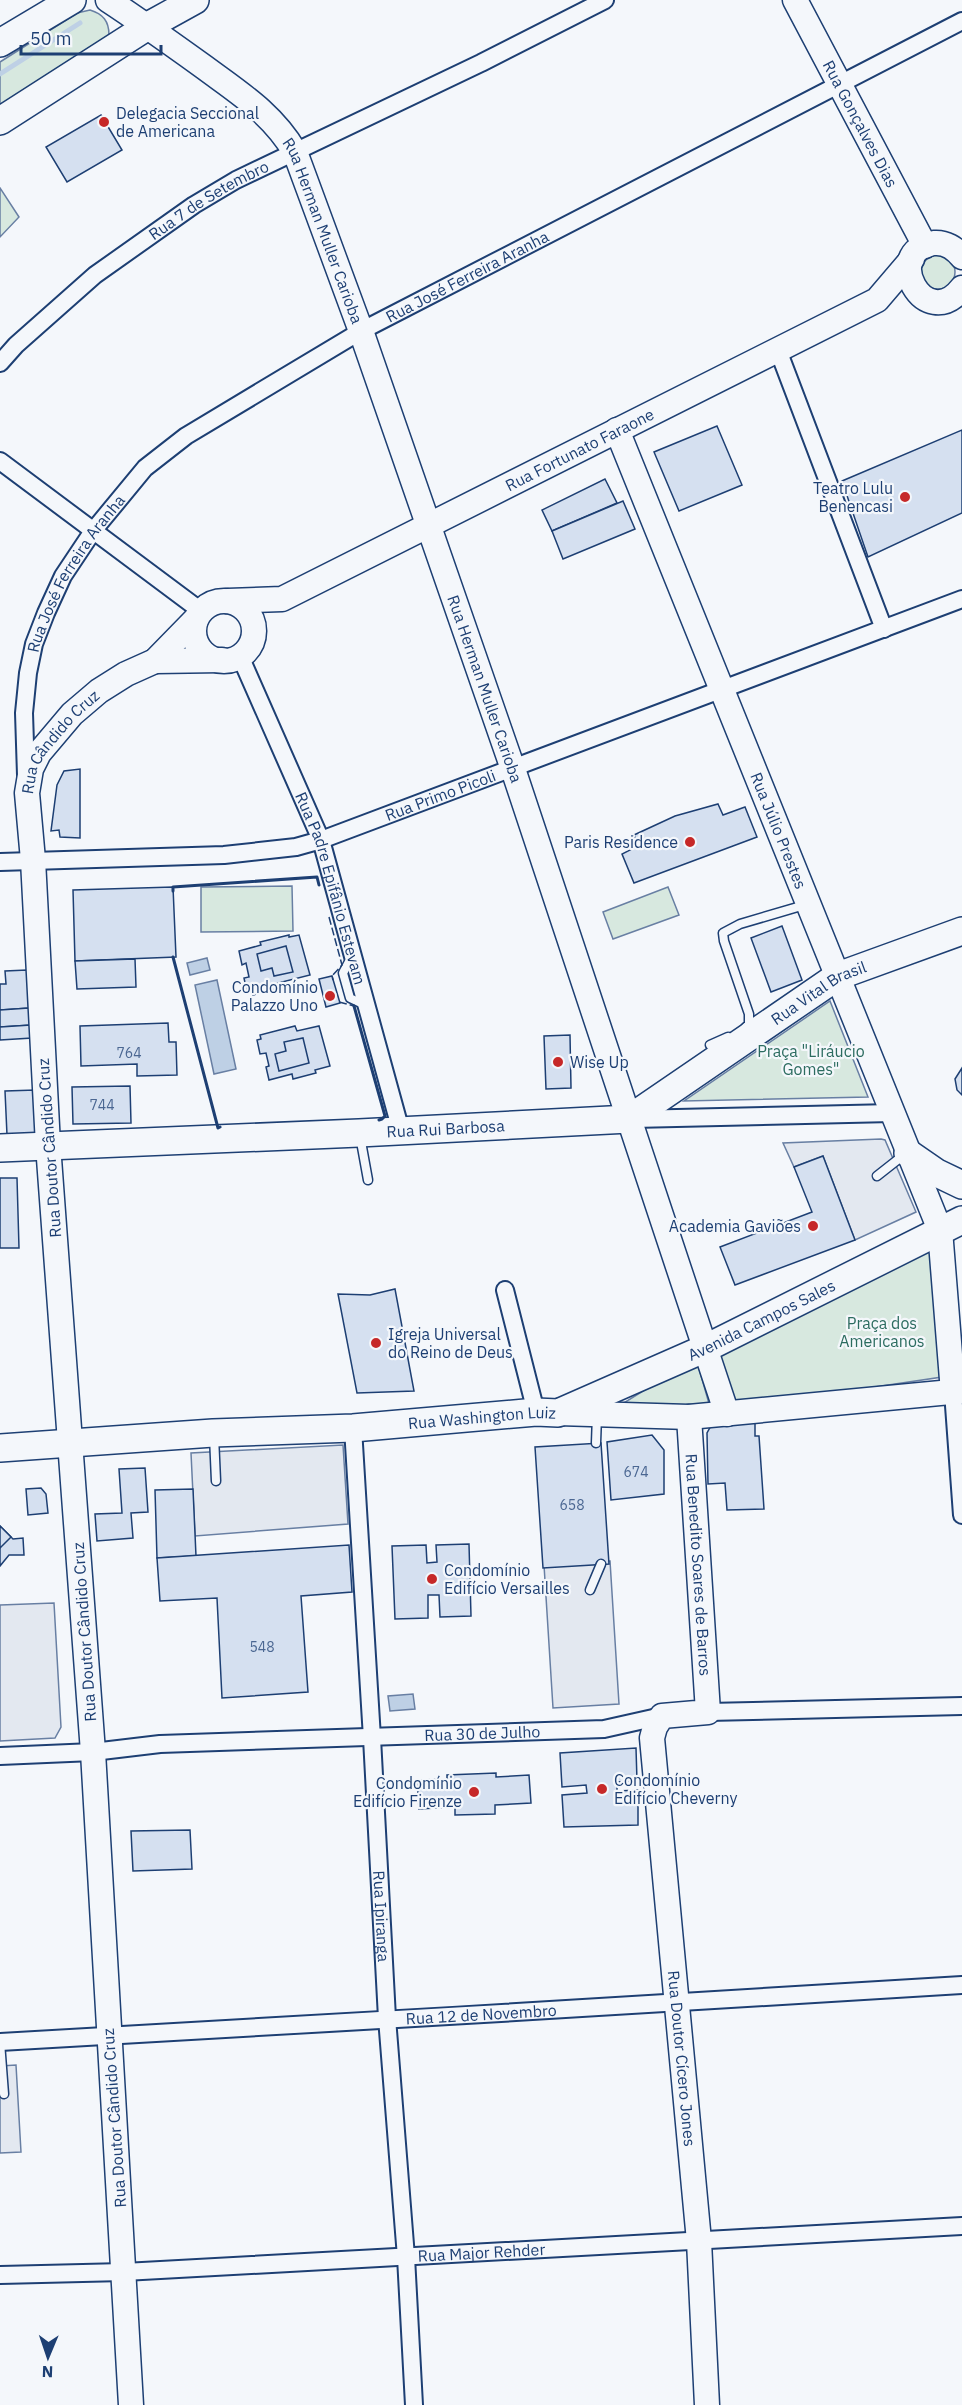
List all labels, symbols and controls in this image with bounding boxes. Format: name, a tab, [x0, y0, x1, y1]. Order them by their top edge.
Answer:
scale bar	[21, 18, 160, 56]
text: 50 m	[30, 27, 72, 50]
street label: Rua Gonçalves Dias	[819, 57, 902, 191]
place label: Delegacia Seccional de Americana	[116, 103, 259, 141]
marker: Delegacia Seccional de Americana	[97, 115, 111, 129]
street label: Rua Herman Muller Carioba	[278, 133, 368, 327]
street label: Rua 7 de Setembro	[144, 156, 272, 244]
street label: Rua José Ferreira Aranha	[382, 226, 552, 327]
street label: Rua Fortunato Faraone	[502, 404, 657, 495]
place label: Teatro Lulu Benencasi	[813, 478, 893, 516]
street label: Rua José Ferreira Aranha	[23, 490, 129, 654]
marker: Teatro Lulu Benencasi	[898, 490, 912, 504]
street label: Rua Herman Muller Carioba	[443, 592, 527, 786]
street label: Rua Cândido Cruz	[17, 685, 103, 796]
street label: Rua Primo Picoli	[382, 765, 499, 825]
street label: Rua Júlio Prestes	[746, 769, 811, 892]
street label: Rua Padre Epifânio Estevam	[291, 789, 370, 987]
place label: Paris Residence	[564, 832, 678, 852]
marker: Paris Residence	[683, 835, 697, 849]
street label: Rua Vital Brasil	[767, 957, 869, 1029]
place label: Condomínio Palazzo Uno	[231, 977, 318, 1015]
marker: Condomínio Palazzo Uno	[323, 989, 337, 1003]
park label: Praça "Liráucio Gomes"	[757, 1041, 865, 1079]
house number: 764	[116, 1044, 142, 1062]
place label: Wise Up	[570, 1052, 629, 1072]
marker: Wise Up	[551, 1055, 565, 1069]
street label: Rua Doutor Cândido Cruz	[33, 1058, 65, 1238]
house number: 744	[89, 1096, 115, 1114]
street label: Rua Rui Barbosa	[386, 1115, 506, 1142]
place label: Academia Gaviões	[669, 1216, 801, 1236]
marker: Academia Gaviões	[806, 1219, 820, 1233]
street label: Avenida Campos Sales	[684, 1275, 839, 1365]
park label: Praça dos Americanos	[839, 1313, 925, 1351]
place label: Igreja Universal do Reino de Deus	[388, 1324, 513, 1362]
marker: Igreja Universal do Reino de Deus	[369, 1336, 383, 1350]
street label: Rua Washington Luiz	[407, 1402, 556, 1433]
street label: Rua Benedito Soares de Barros	[681, 1453, 716, 1676]
house number: 674	[623, 1463, 649, 1481]
house number: 658	[559, 1496, 585, 1514]
street label: Rua Doutor Cândido Cruz	[68, 1542, 100, 1722]
place label: Condomínio Edifício Versailles	[444, 1560, 570, 1598]
marker: Condomínio Edifício Versailles	[425, 1572, 439, 1586]
house number: 548	[249, 1638, 275, 1656]
street label: Rua 30 de Julho	[424, 1721, 541, 1745]
place label: Condomínio Edifício Cheverny	[614, 1770, 737, 1808]
place label: Condomínio Edifício Firenze	[353, 1773, 462, 1811]
marker: Condomínio Edifício Cheverny	[595, 1782, 609, 1796]
marker: Condomínio Edifício Firenze	[467, 1785, 481, 1799]
street label: Rua Ipiranga	[369, 1870, 394, 1963]
street label: Rua Doutor Cícero Jones	[664, 1969, 700, 2147]
street label: Rua 12 de Novembro	[405, 2000, 557, 2029]
street label: Rua Doutor Cândido Cruz	[98, 2028, 130, 2208]
street label: Rua Major Rehder	[417, 2239, 546, 2266]
north arrow	[18, 2327, 78, 2387]
text: N	[41, 2362, 54, 2382]

